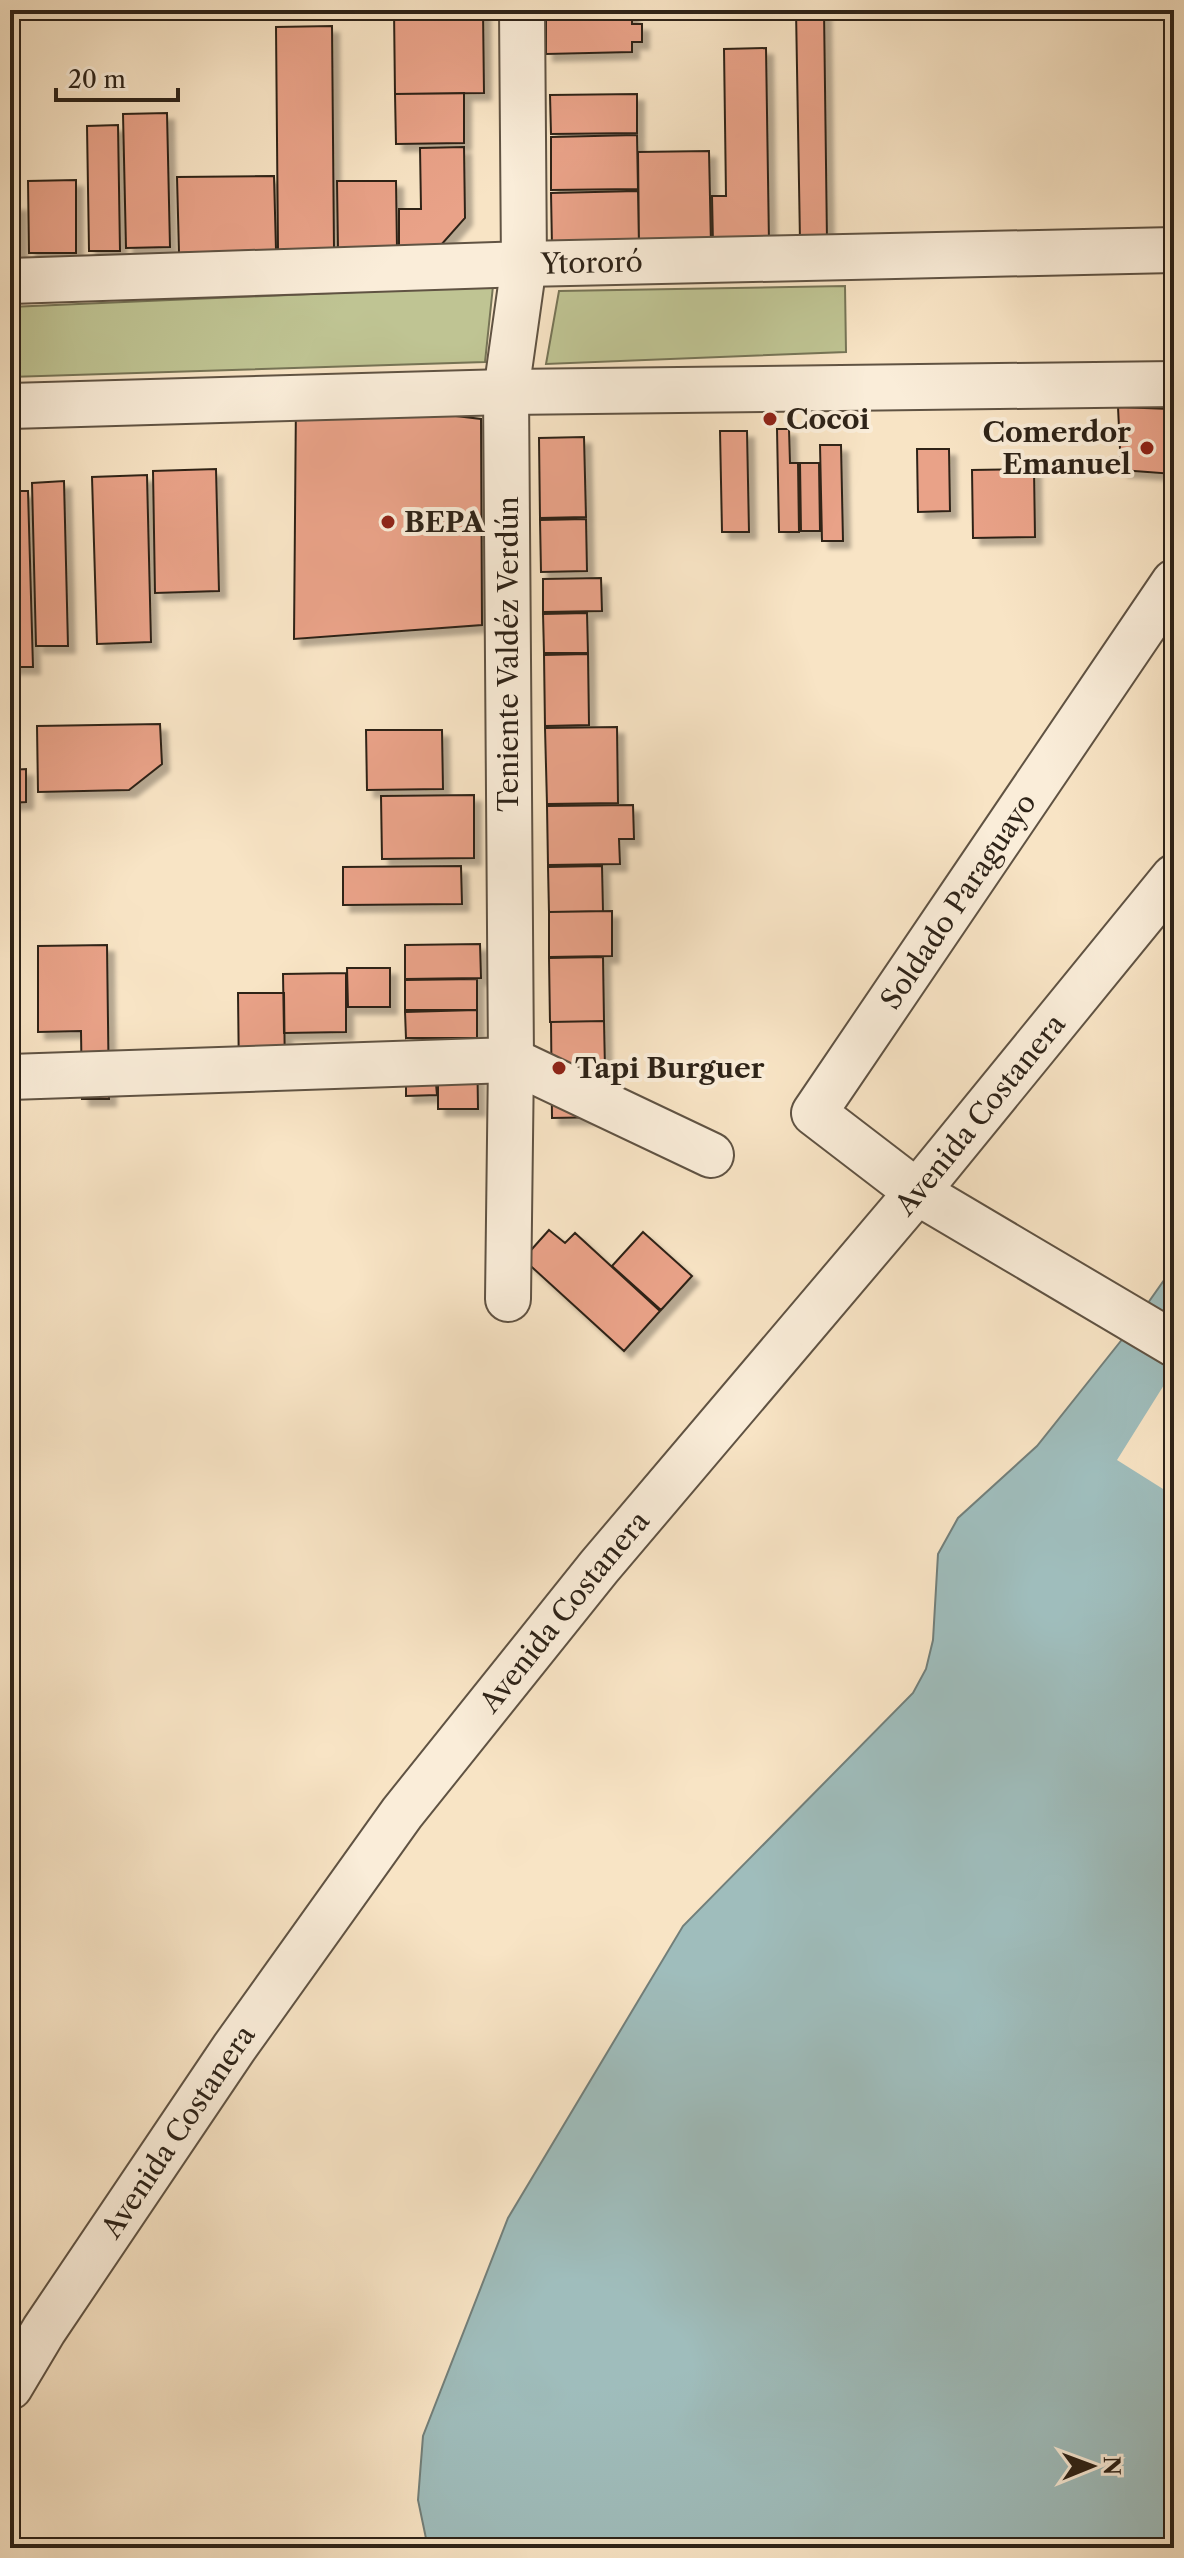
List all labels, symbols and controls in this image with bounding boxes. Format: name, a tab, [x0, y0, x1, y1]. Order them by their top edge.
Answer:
scale bar	[56, 52, 178, 102]
text: 20 m	[68, 65, 126, 94]
street label: Ytororó	[539, 244, 643, 281]
place label: Cocoi	[786, 402, 870, 436]
marker: Cocoi	[761, 410, 779, 428]
place label: Comerdor Emanuel	[983, 415, 1131, 481]
marker: Comerdor Emanuel	[1138, 439, 1156, 457]
street label: Teniente Valdéz Verdún	[491, 496, 525, 812]
place label: BEPA	[404, 505, 486, 539]
marker: BEPA	[379, 513, 397, 531]
street label: Soldado Paraguayo	[873, 787, 1043, 1015]
street label: Avenida Costanera	[887, 1007, 1072, 1223]
place label: Tapi Burguer	[575, 1051, 765, 1085]
marker: Tapi Burguer	[550, 1059, 568, 1077]
street label: Avenida Costanera	[472, 1504, 656, 1720]
street label: Avenida Costanera	[94, 2018, 262, 2245]
north arrow	[1052, 2426, 1132, 2506]
text: N	[1098, 2456, 1125, 2475]

